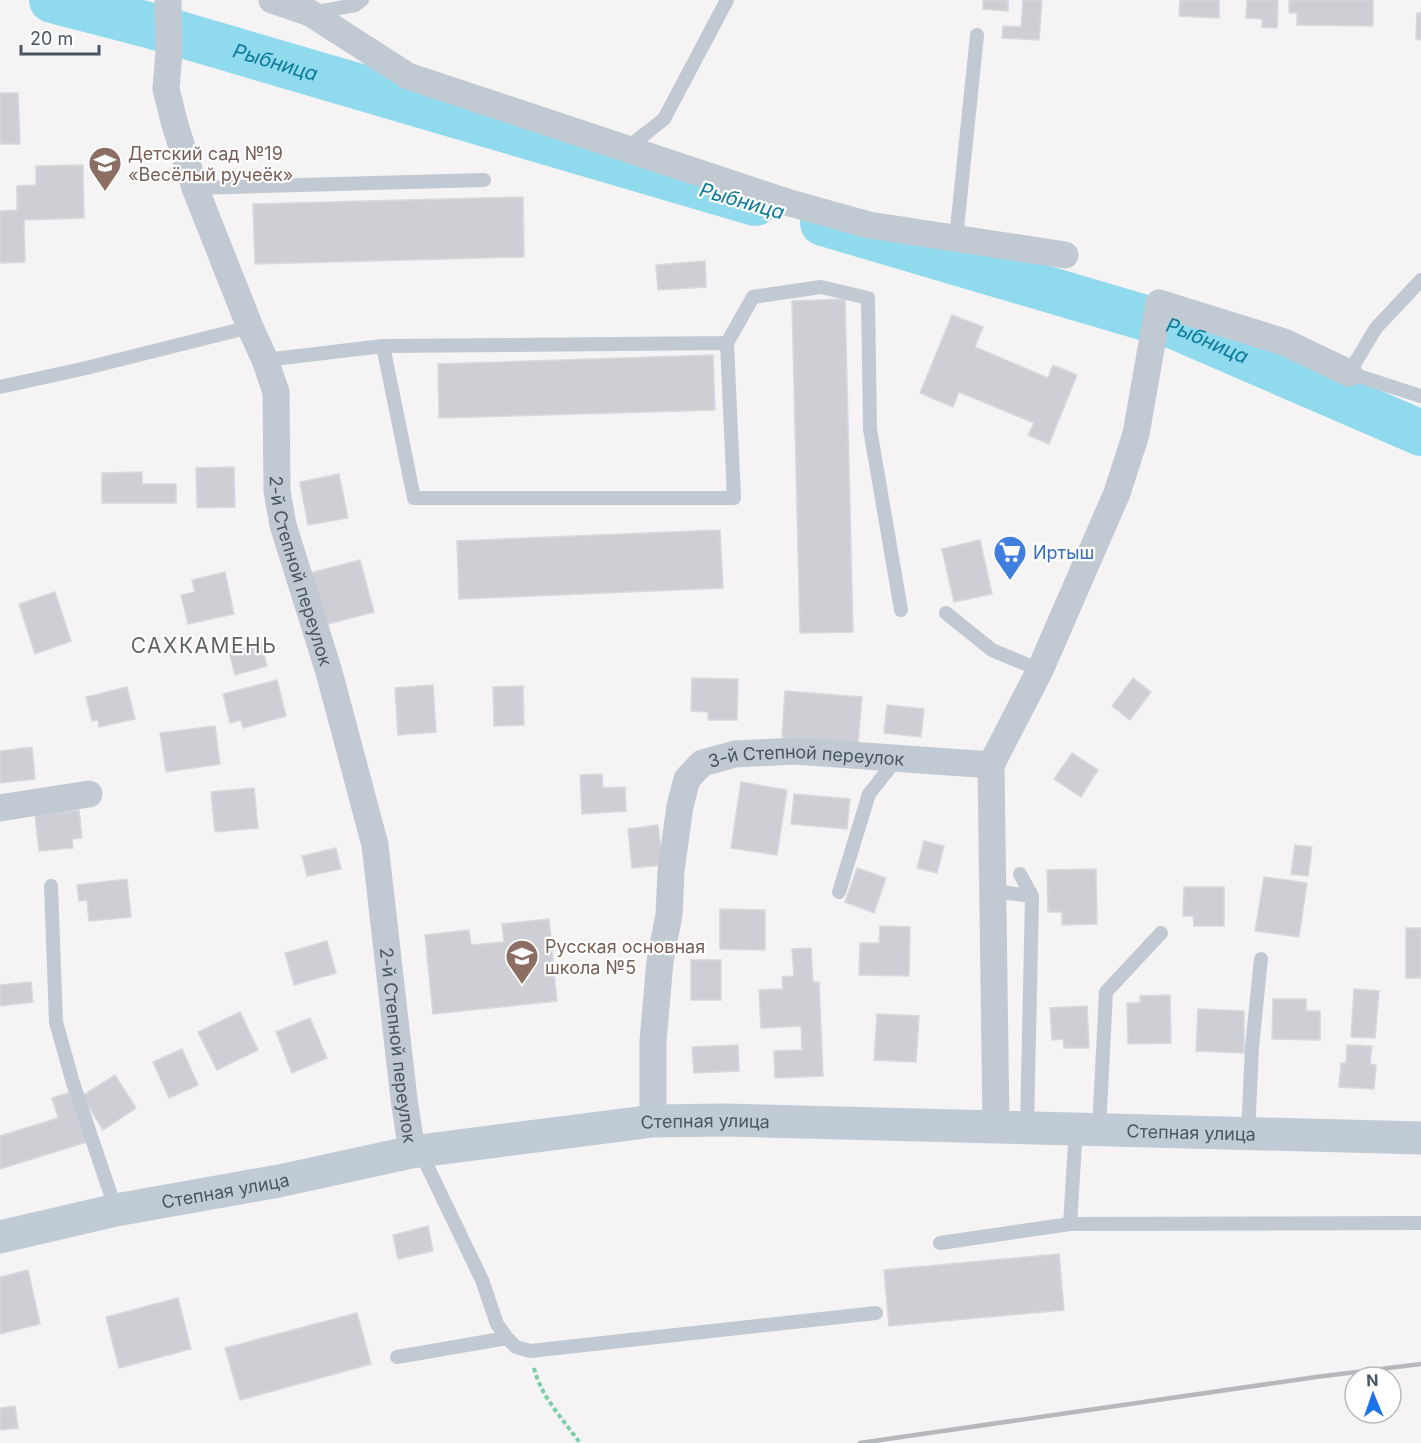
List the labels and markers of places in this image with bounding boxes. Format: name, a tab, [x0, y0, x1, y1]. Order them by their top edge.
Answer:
place label: Детский сад №19 «Весёлый ручеёк»	[128, 143, 293, 185]
school or university icon: Детский сад №19 «Весёлый ручеёк»	[87, 145, 123, 192]
supermarket icon: Иртыш	[992, 534, 1028, 581]
place label: Иртыш	[1033, 542, 1094, 563]
place label: Русская основная школа №5	[545, 936, 705, 978]
school or university icon: Русская основная школа №5	[504, 938, 540, 985]

